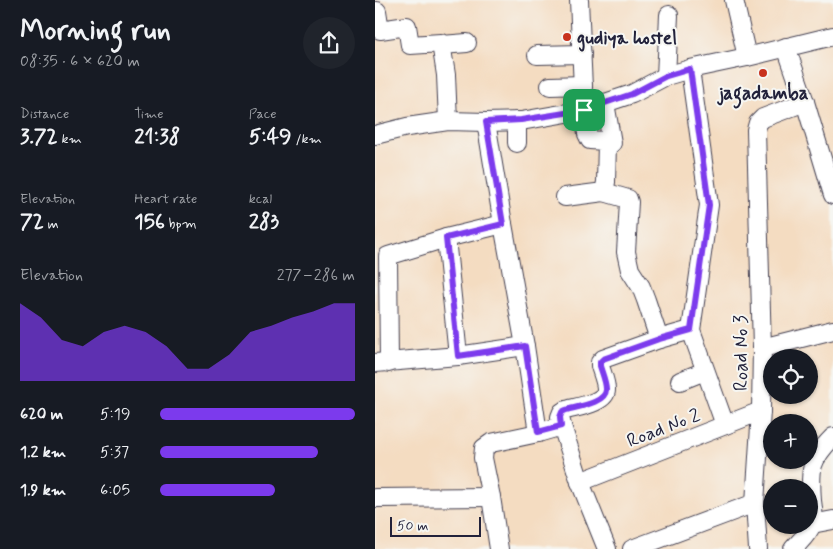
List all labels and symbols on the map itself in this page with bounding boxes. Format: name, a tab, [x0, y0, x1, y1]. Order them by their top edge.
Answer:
place label: gudiya hostel	[577, 26, 677, 52]
marker: gudiya hostel	[561, 31, 573, 43]
marker: jagadamba	[757, 67, 769, 79]
place label: jagadamba	[716, 81, 809, 109]
pin	[563, 89, 605, 131]
street label: Road No 3	[729, 315, 754, 391]
street label: Road No 2	[623, 403, 704, 454]
scale bar	[390, 514, 481, 537]

